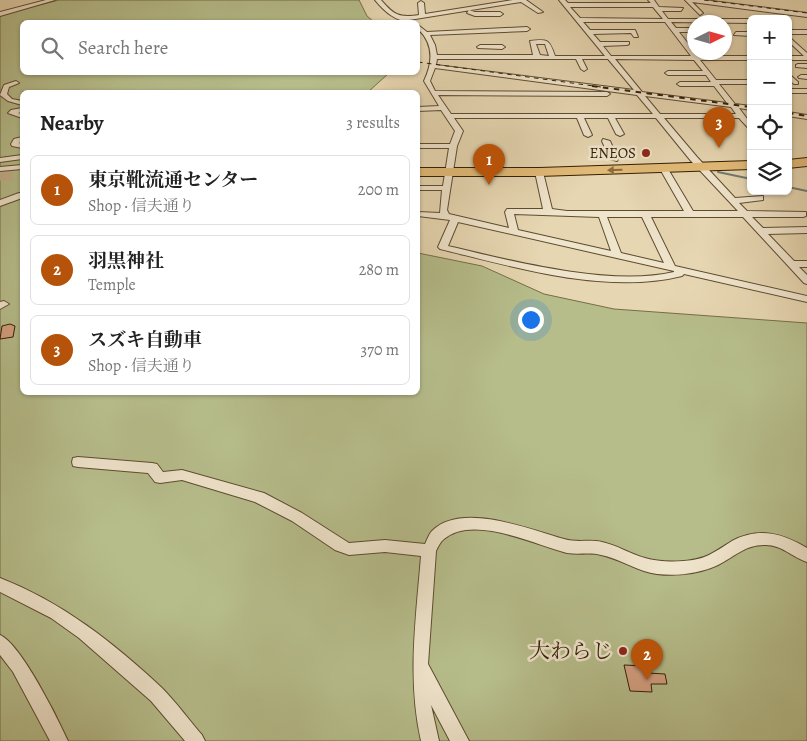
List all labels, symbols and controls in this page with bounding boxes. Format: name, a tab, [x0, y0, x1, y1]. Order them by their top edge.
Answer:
north arrow	[687, 15, 732, 60]
map controls	[747, 15, 792, 195]
button: +	[747, 15, 792, 60]
search box	[20, 20, 420, 75]
icon: search	[38, 34, 66, 62]
text: Search here	[78, 35, 168, 61]
button: −	[747, 60, 792, 105]
button: locate	[747, 105, 792, 150]
pin: 3	[703, 107, 735, 148]
text: Nearby	[40, 109, 103, 137]
text: 3 results	[346, 112, 400, 134]
place label: ENEOS	[589, 143, 636, 163]
pin: 1	[473, 144, 505, 185]
marker: ENEOS	[640, 147, 652, 159]
button: layers	[747, 150, 792, 195]
text: 東京靴流通センター	[88, 167, 258, 193]
one-way arrow	[606, 167, 622, 175]
text: 1	[54, 179, 60, 201]
text: 200 m	[358, 179, 399, 201]
text: Shop · 信夫通り	[88, 195, 195, 217]
text: 羽黒神社	[88, 248, 164, 274]
text: 2	[53, 259, 61, 281]
text: 280 m	[359, 259, 399, 281]
text: Temple	[88, 274, 136, 296]
your location	[518, 307, 544, 333]
text: スズキ自動車	[88, 327, 202, 353]
text: 3	[54, 339, 60, 361]
text: 370 m	[361, 339, 399, 361]
text: Shop · 信夫通り	[88, 355, 195, 377]
place label: 大わらじ	[529, 637, 613, 665]
pin: 2	[631, 639, 663, 680]
marker: 大わらじ	[617, 645, 629, 657]

